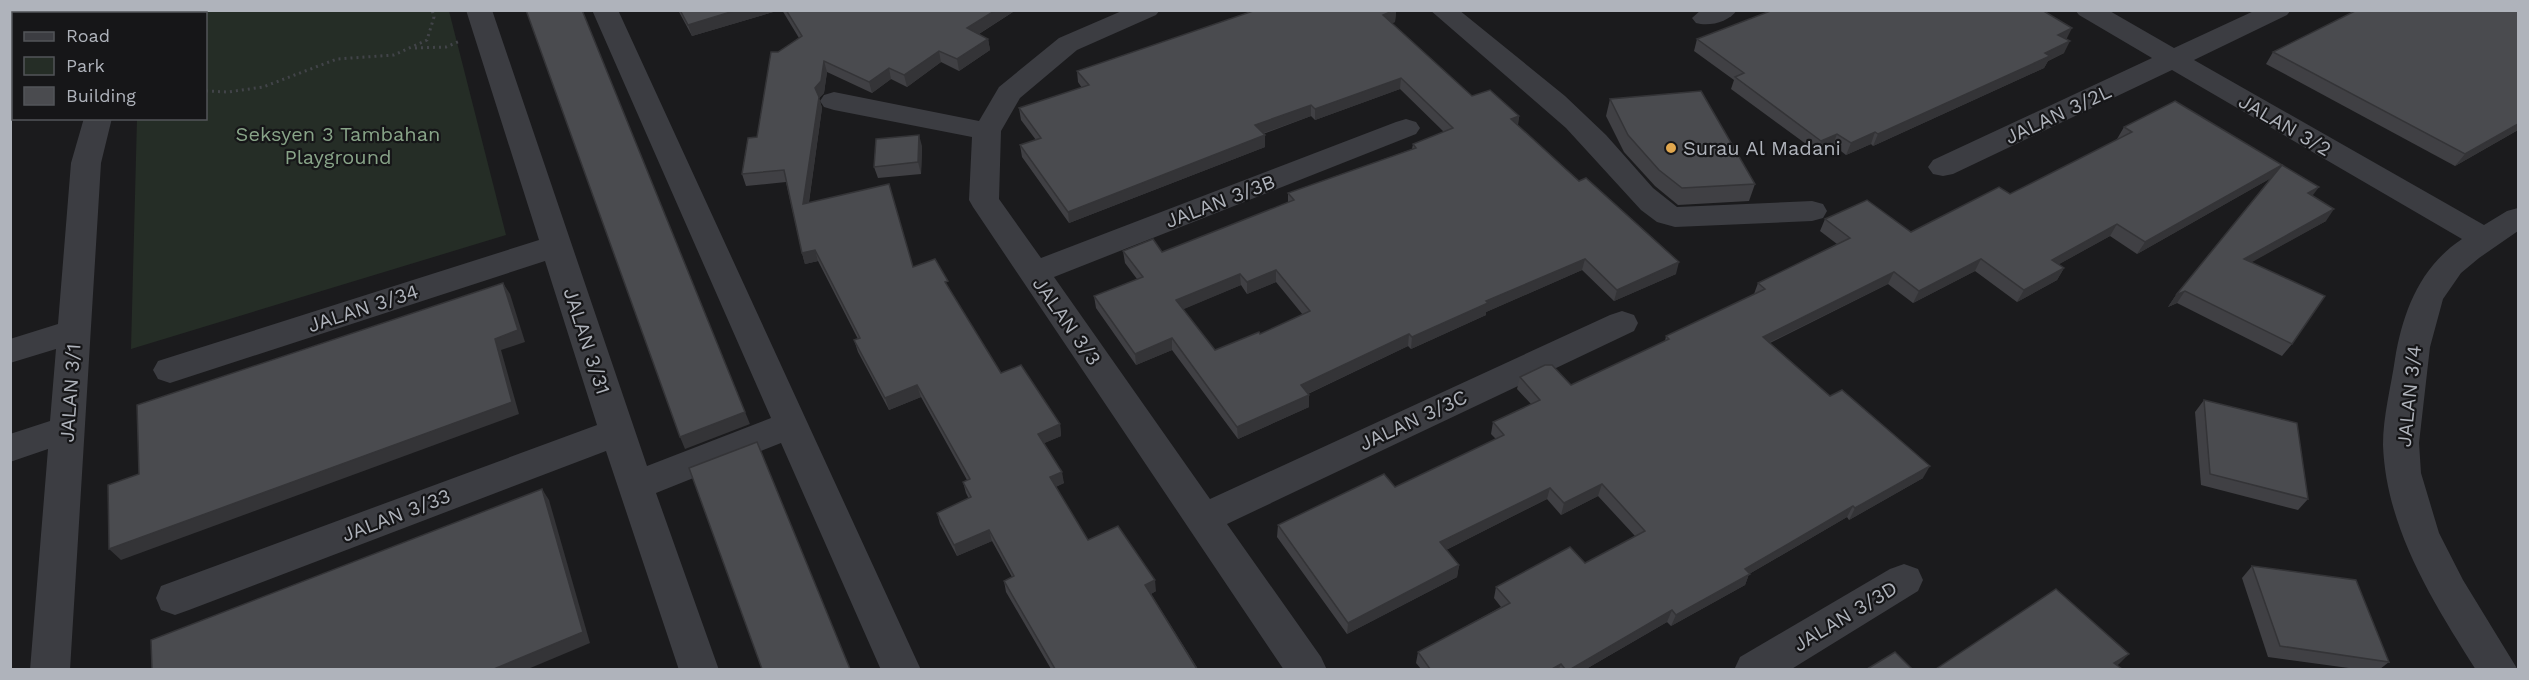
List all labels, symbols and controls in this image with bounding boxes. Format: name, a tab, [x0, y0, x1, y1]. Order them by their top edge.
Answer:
legend	[12, 12, 207, 120]
text: Road	[66, 25, 110, 46]
text: Park	[66, 55, 105, 76]
street label: JALAN 3/2L	[2001, 79, 2115, 149]
text: Building	[66, 85, 136, 106]
street label: JALAN 3/2	[2234, 89, 2336, 161]
park label: Seksyen 3 Tambahan Playground	[236, 122, 440, 169]
place label: Surau Al Madani	[1683, 136, 1841, 160]
marker: Surau Al Madani	[1664, 141, 1678, 155]
street label: JALAN 3/3B	[1162, 169, 1278, 233]
street label: JALAN 3/3	[1028, 272, 1106, 370]
street label: JALAN 3/34	[305, 279, 421, 337]
street label: JALAN 3/31	[558, 285, 616, 397]
street label: JALAN 3/1	[55, 343, 85, 443]
street label: JALAN 3/4	[2392, 344, 2426, 448]
street label: JALAN 3/3C	[1355, 385, 1471, 455]
street label: JALAN 3/33	[338, 483, 454, 547]
street label: JALAN 3/3D	[1789, 576, 1901, 656]

